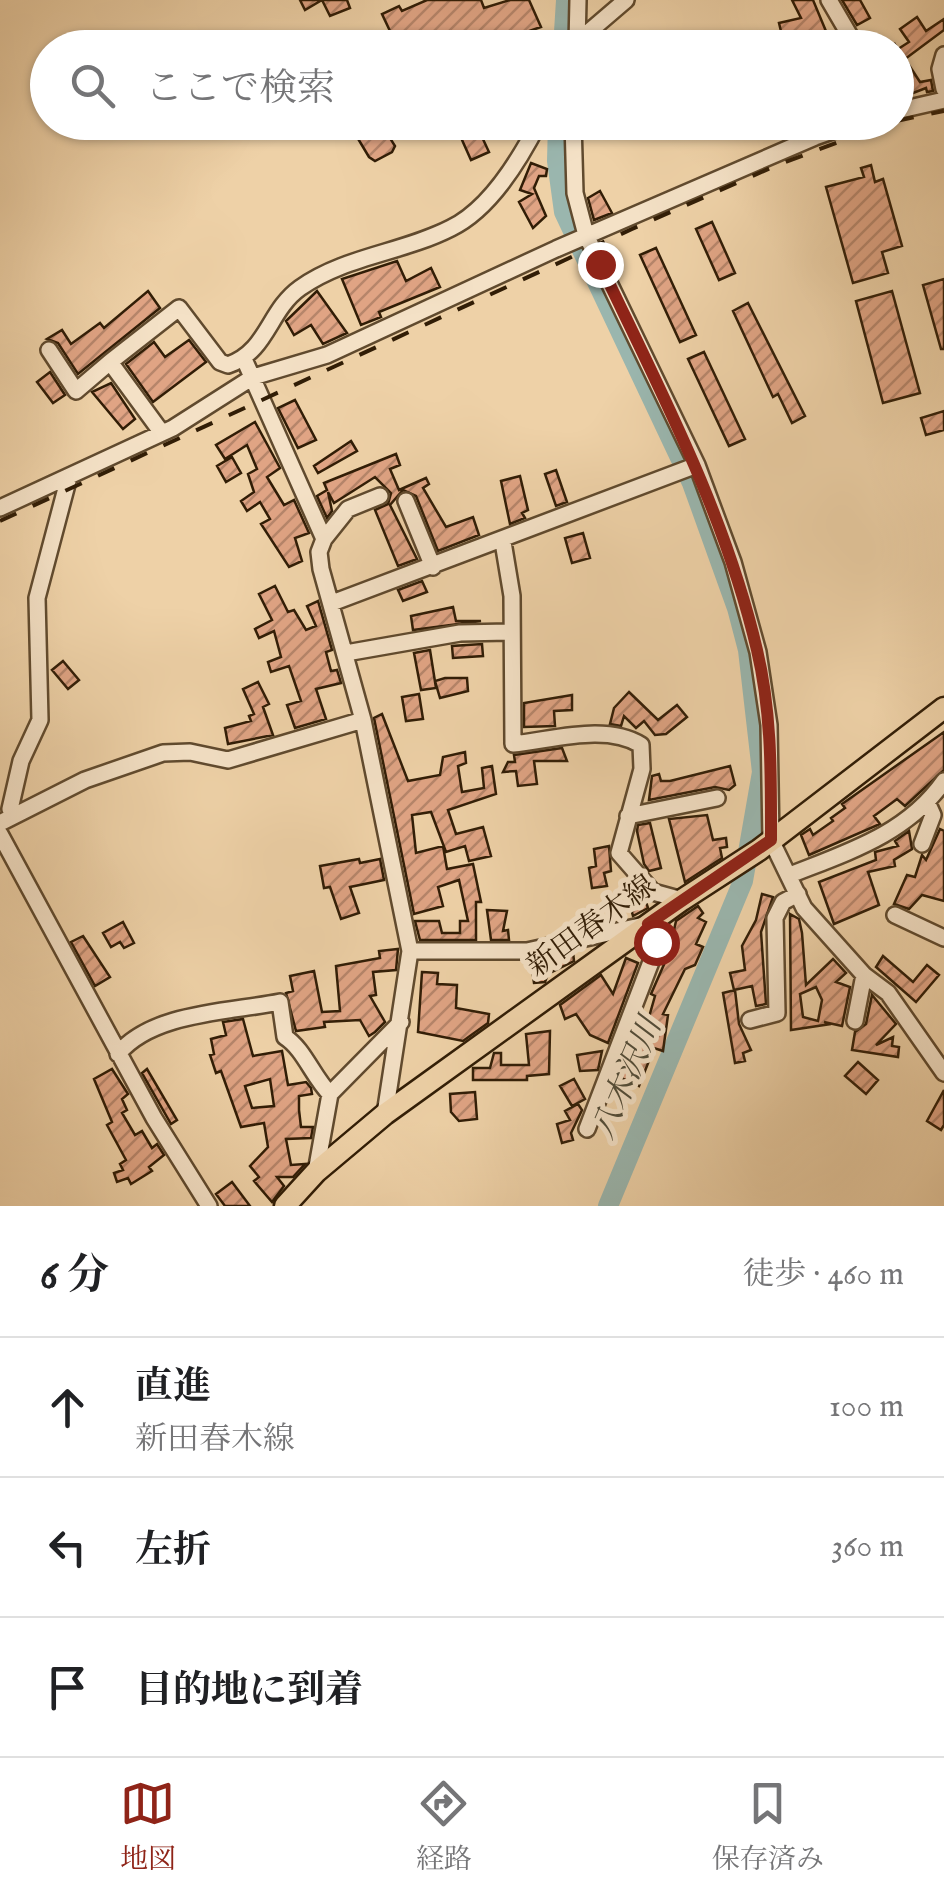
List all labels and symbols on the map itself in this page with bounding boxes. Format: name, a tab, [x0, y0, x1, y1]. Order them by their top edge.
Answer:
route end	[578, 242, 624, 288]
street label: 新田春木線	[520, 868, 664, 986]
route start	[634, 920, 680, 966]
water label: 八木沢川	[584, 1009, 673, 1146]

